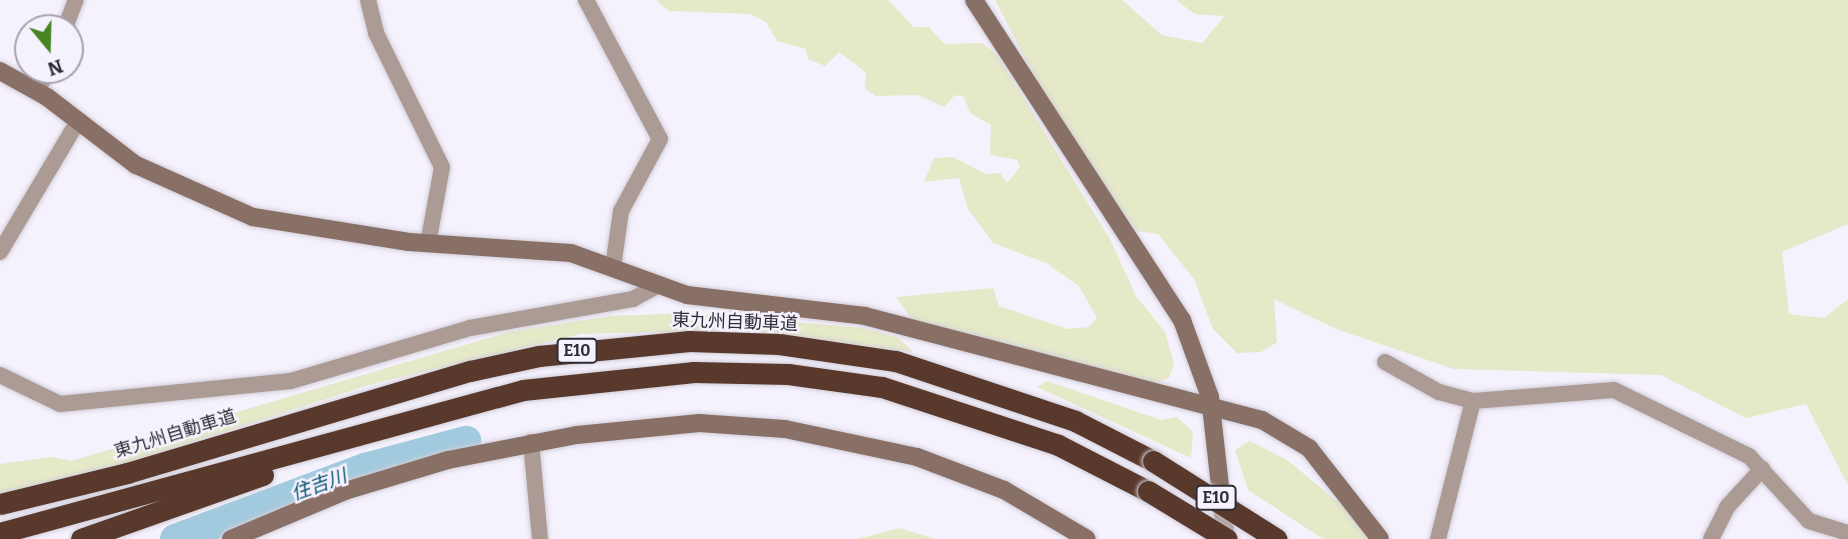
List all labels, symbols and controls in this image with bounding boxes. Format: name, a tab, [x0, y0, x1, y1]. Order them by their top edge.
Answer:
north arrow	[14, 14, 84, 84]
text: N	[45, 54, 66, 81]
street label: 東九州自動車道	[672, 309, 798, 335]
road number: E10	[556, 338, 598, 364]
street label: 東九州自動車道	[112, 405, 238, 463]
water label: 住吉川	[288, 465, 350, 505]
road number: E10	[1195, 485, 1237, 510]

